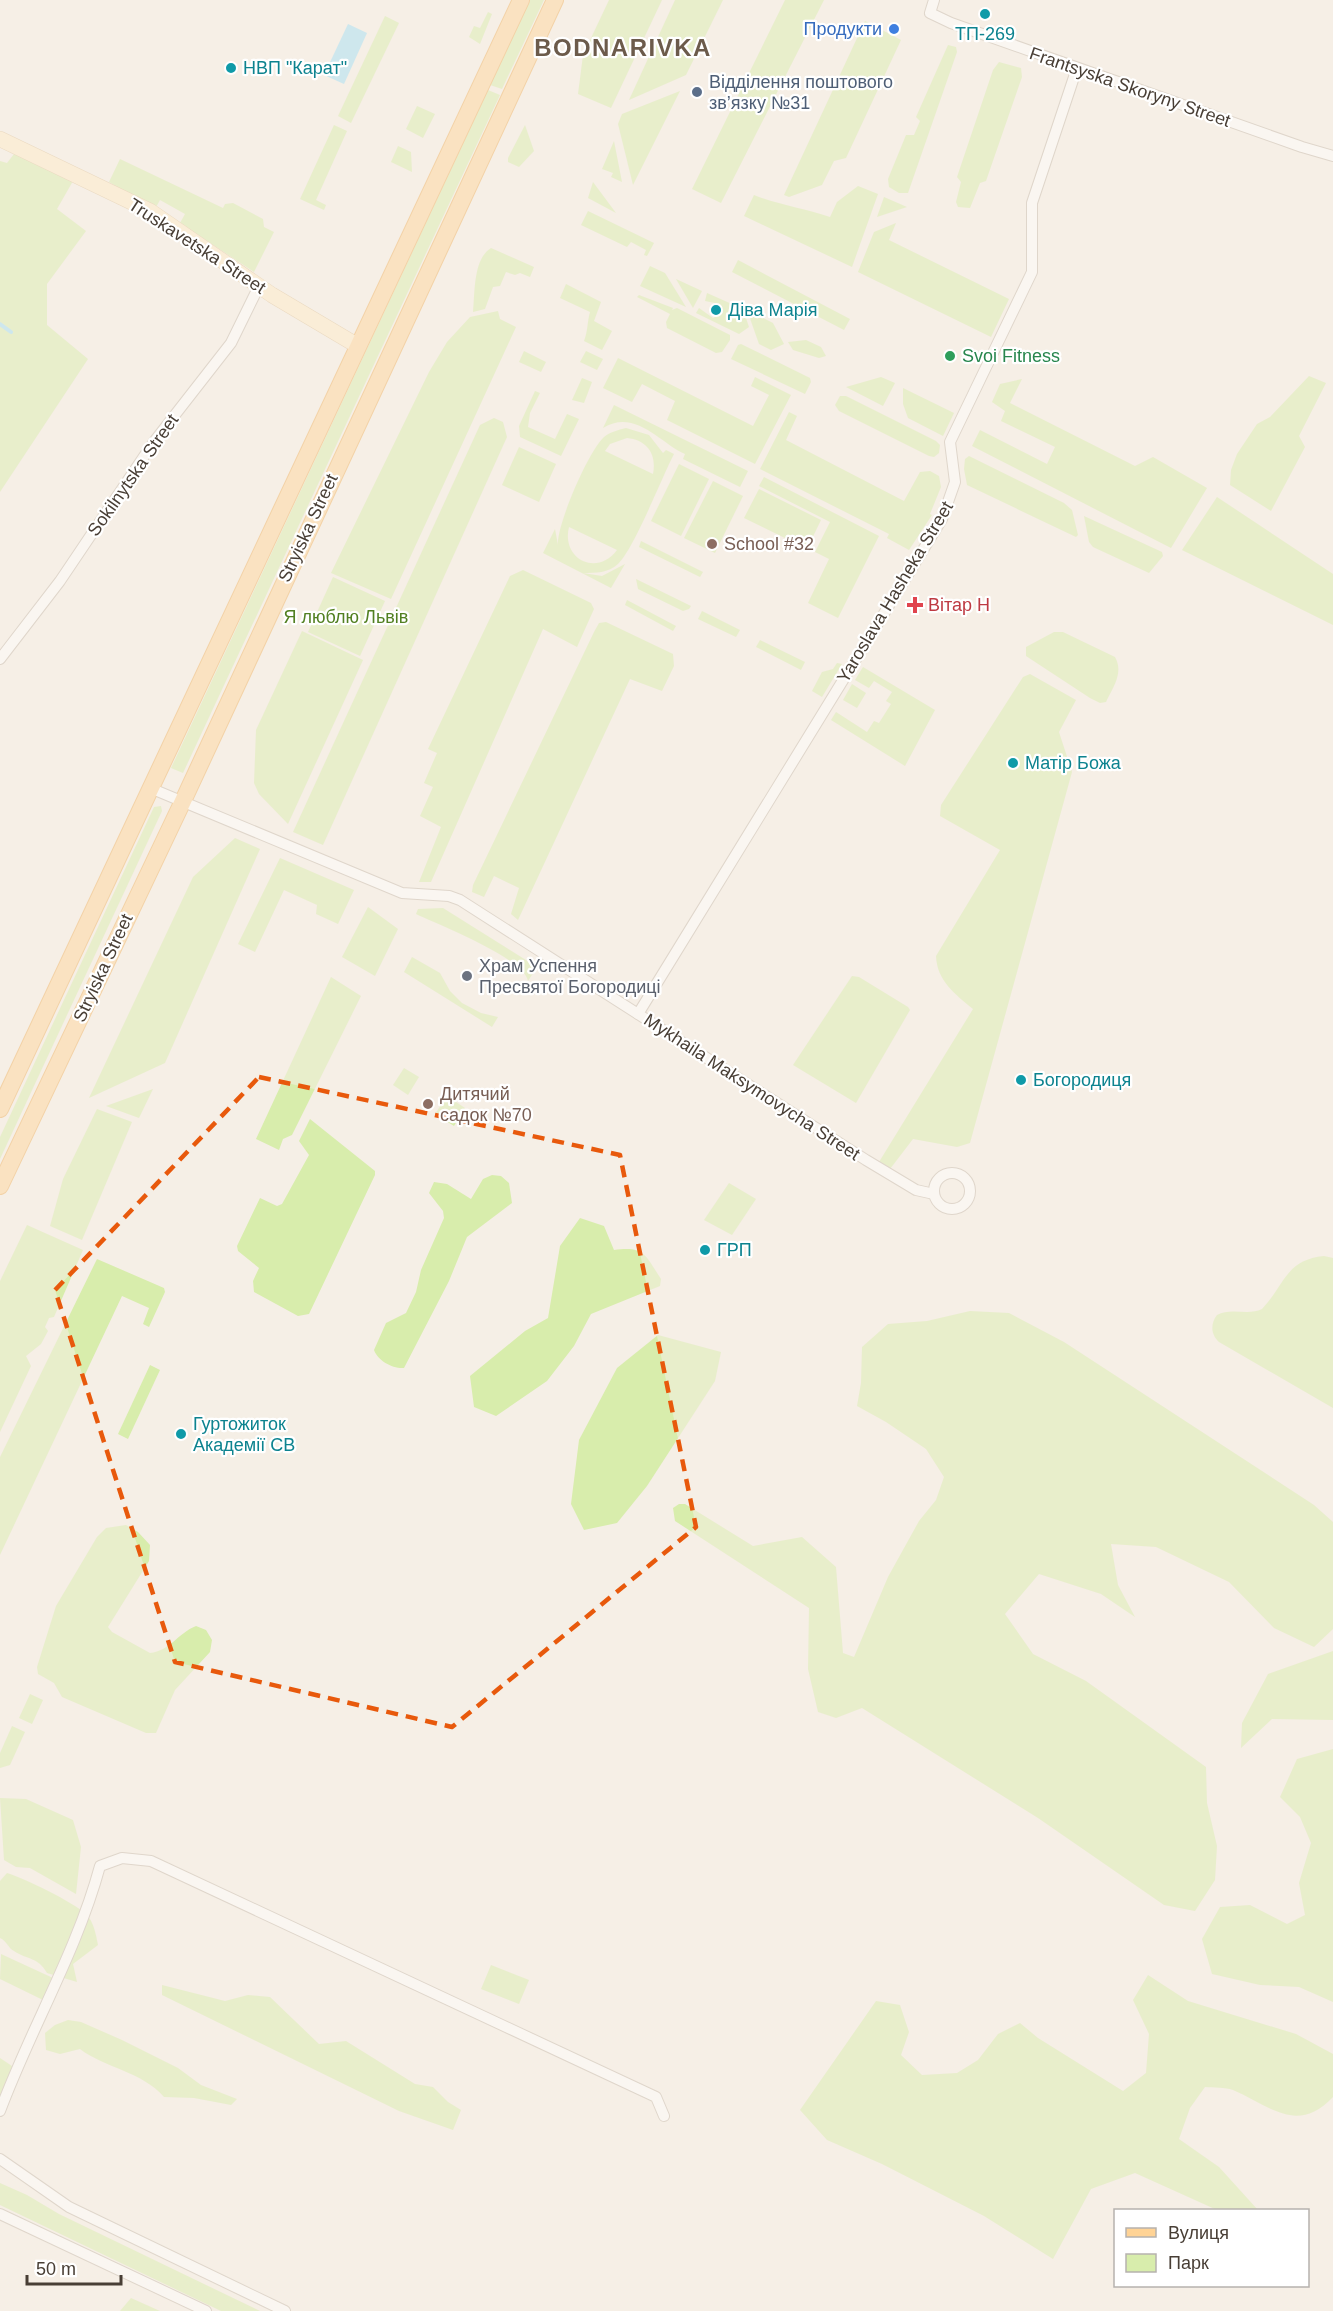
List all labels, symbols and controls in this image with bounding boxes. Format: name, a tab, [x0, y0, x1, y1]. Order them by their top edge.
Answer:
marker: ТП-269	[978, 7, 992, 21]
place label: Продукти	[804, 19, 882, 39]
marker: Продукти	[887, 22, 901, 36]
place label: ТП-269	[955, 24, 1015, 44]
district label: BODNARIVKA	[534, 34, 712, 61]
street label: Frantsyska Skoryny Street	[1027, 43, 1233, 131]
place label: НВП "Карат"	[243, 58, 347, 78]
marker: НВП "Карат"	[224, 61, 238, 75]
place label: Відділення поштового зв’язку №31	[709, 72, 893, 113]
marker: Відділення поштового зв’язку №31	[690, 85, 704, 99]
street label: Truskavetska Street	[125, 194, 269, 298]
place label: Діва Марія	[728, 300, 818, 320]
marker: Діва Марія	[709, 303, 723, 317]
place label: Svoi Fitness	[962, 346, 1060, 366]
marker: Svoi Fitness	[943, 349, 957, 363]
street label: Sokilnytska Street	[83, 410, 183, 540]
street label: Stryiska Street	[274, 471, 342, 585]
street label: Yaroslava Hasheka Street	[833, 498, 957, 686]
place label: School #32	[724, 534, 814, 554]
marker: School #32	[705, 537, 719, 551]
place label: Вітар Н	[928, 595, 990, 615]
marker: Вітар Н	[906, 596, 924, 614]
park label: Я люблю Львів	[284, 607, 408, 627]
place label: Матір Божа	[1025, 753, 1122, 773]
marker: Матір Божа	[1006, 756, 1020, 770]
street label: Stryiska Street	[69, 911, 137, 1025]
place label: Храм Успення Пресвятої Богородиці	[479, 956, 661, 997]
marker: Храм Успення Пресвятої Богородиці	[460, 969, 474, 983]
street label: Mykhaila Maksymovycha Street	[640, 1010, 864, 1164]
place label: Богородиця	[1033, 1070, 1131, 1090]
marker: Богородиця	[1014, 1073, 1028, 1087]
place label: Дитячий садок №70	[440, 1084, 532, 1125]
marker: Дитячий садок №70	[421, 1097, 435, 1111]
place label: ГРП	[717, 1240, 752, 1260]
marker: ГРП	[698, 1243, 712, 1257]
place label: Гуртожиток Академії СВ	[193, 1414, 295, 1455]
marker: Гуртожиток Академії СВ	[174, 1427, 188, 1441]
legend	[1114, 2209, 1309, 2287]
text: Вулиця	[1168, 2223, 1229, 2243]
scale bar	[27, 2248, 122, 2286]
text: Парк	[1168, 2253, 1209, 2273]
text: 50 m	[36, 2259, 76, 2279]

